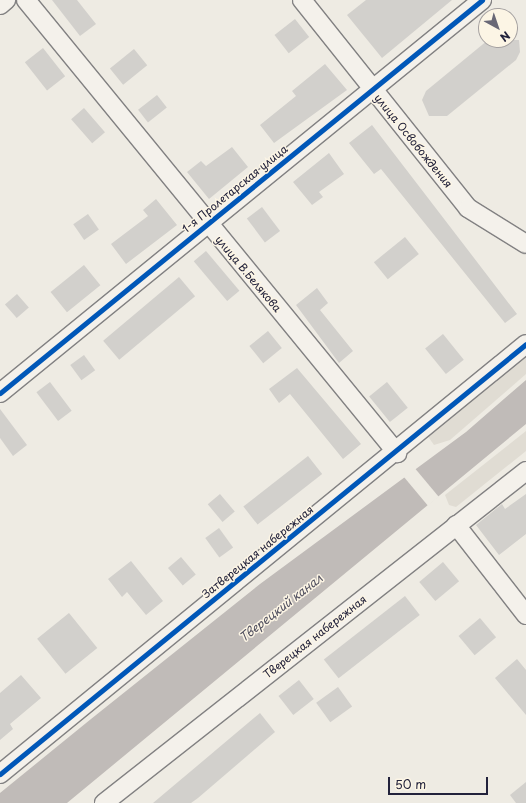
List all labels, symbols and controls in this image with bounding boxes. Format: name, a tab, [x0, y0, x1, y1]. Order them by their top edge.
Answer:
north arrow	[478, 8, 518, 48]
text: N	[497, 27, 514, 46]
street label: улица Освобождения	[371, 91, 455, 191]
street label: 1-я Пролетарская улица	[179, 142, 291, 236]
street label: улица В.Белякова	[212, 233, 284, 315]
street label: Затверецкая набережная	[200, 503, 316, 601]
water label: Тверецкий канал	[236, 571, 326, 645]
street label: Тверецкая набережная	[261, 593, 369, 681]
scale bar	[390, 769, 490, 795]
text: 50 m	[395, 775, 426, 793]

